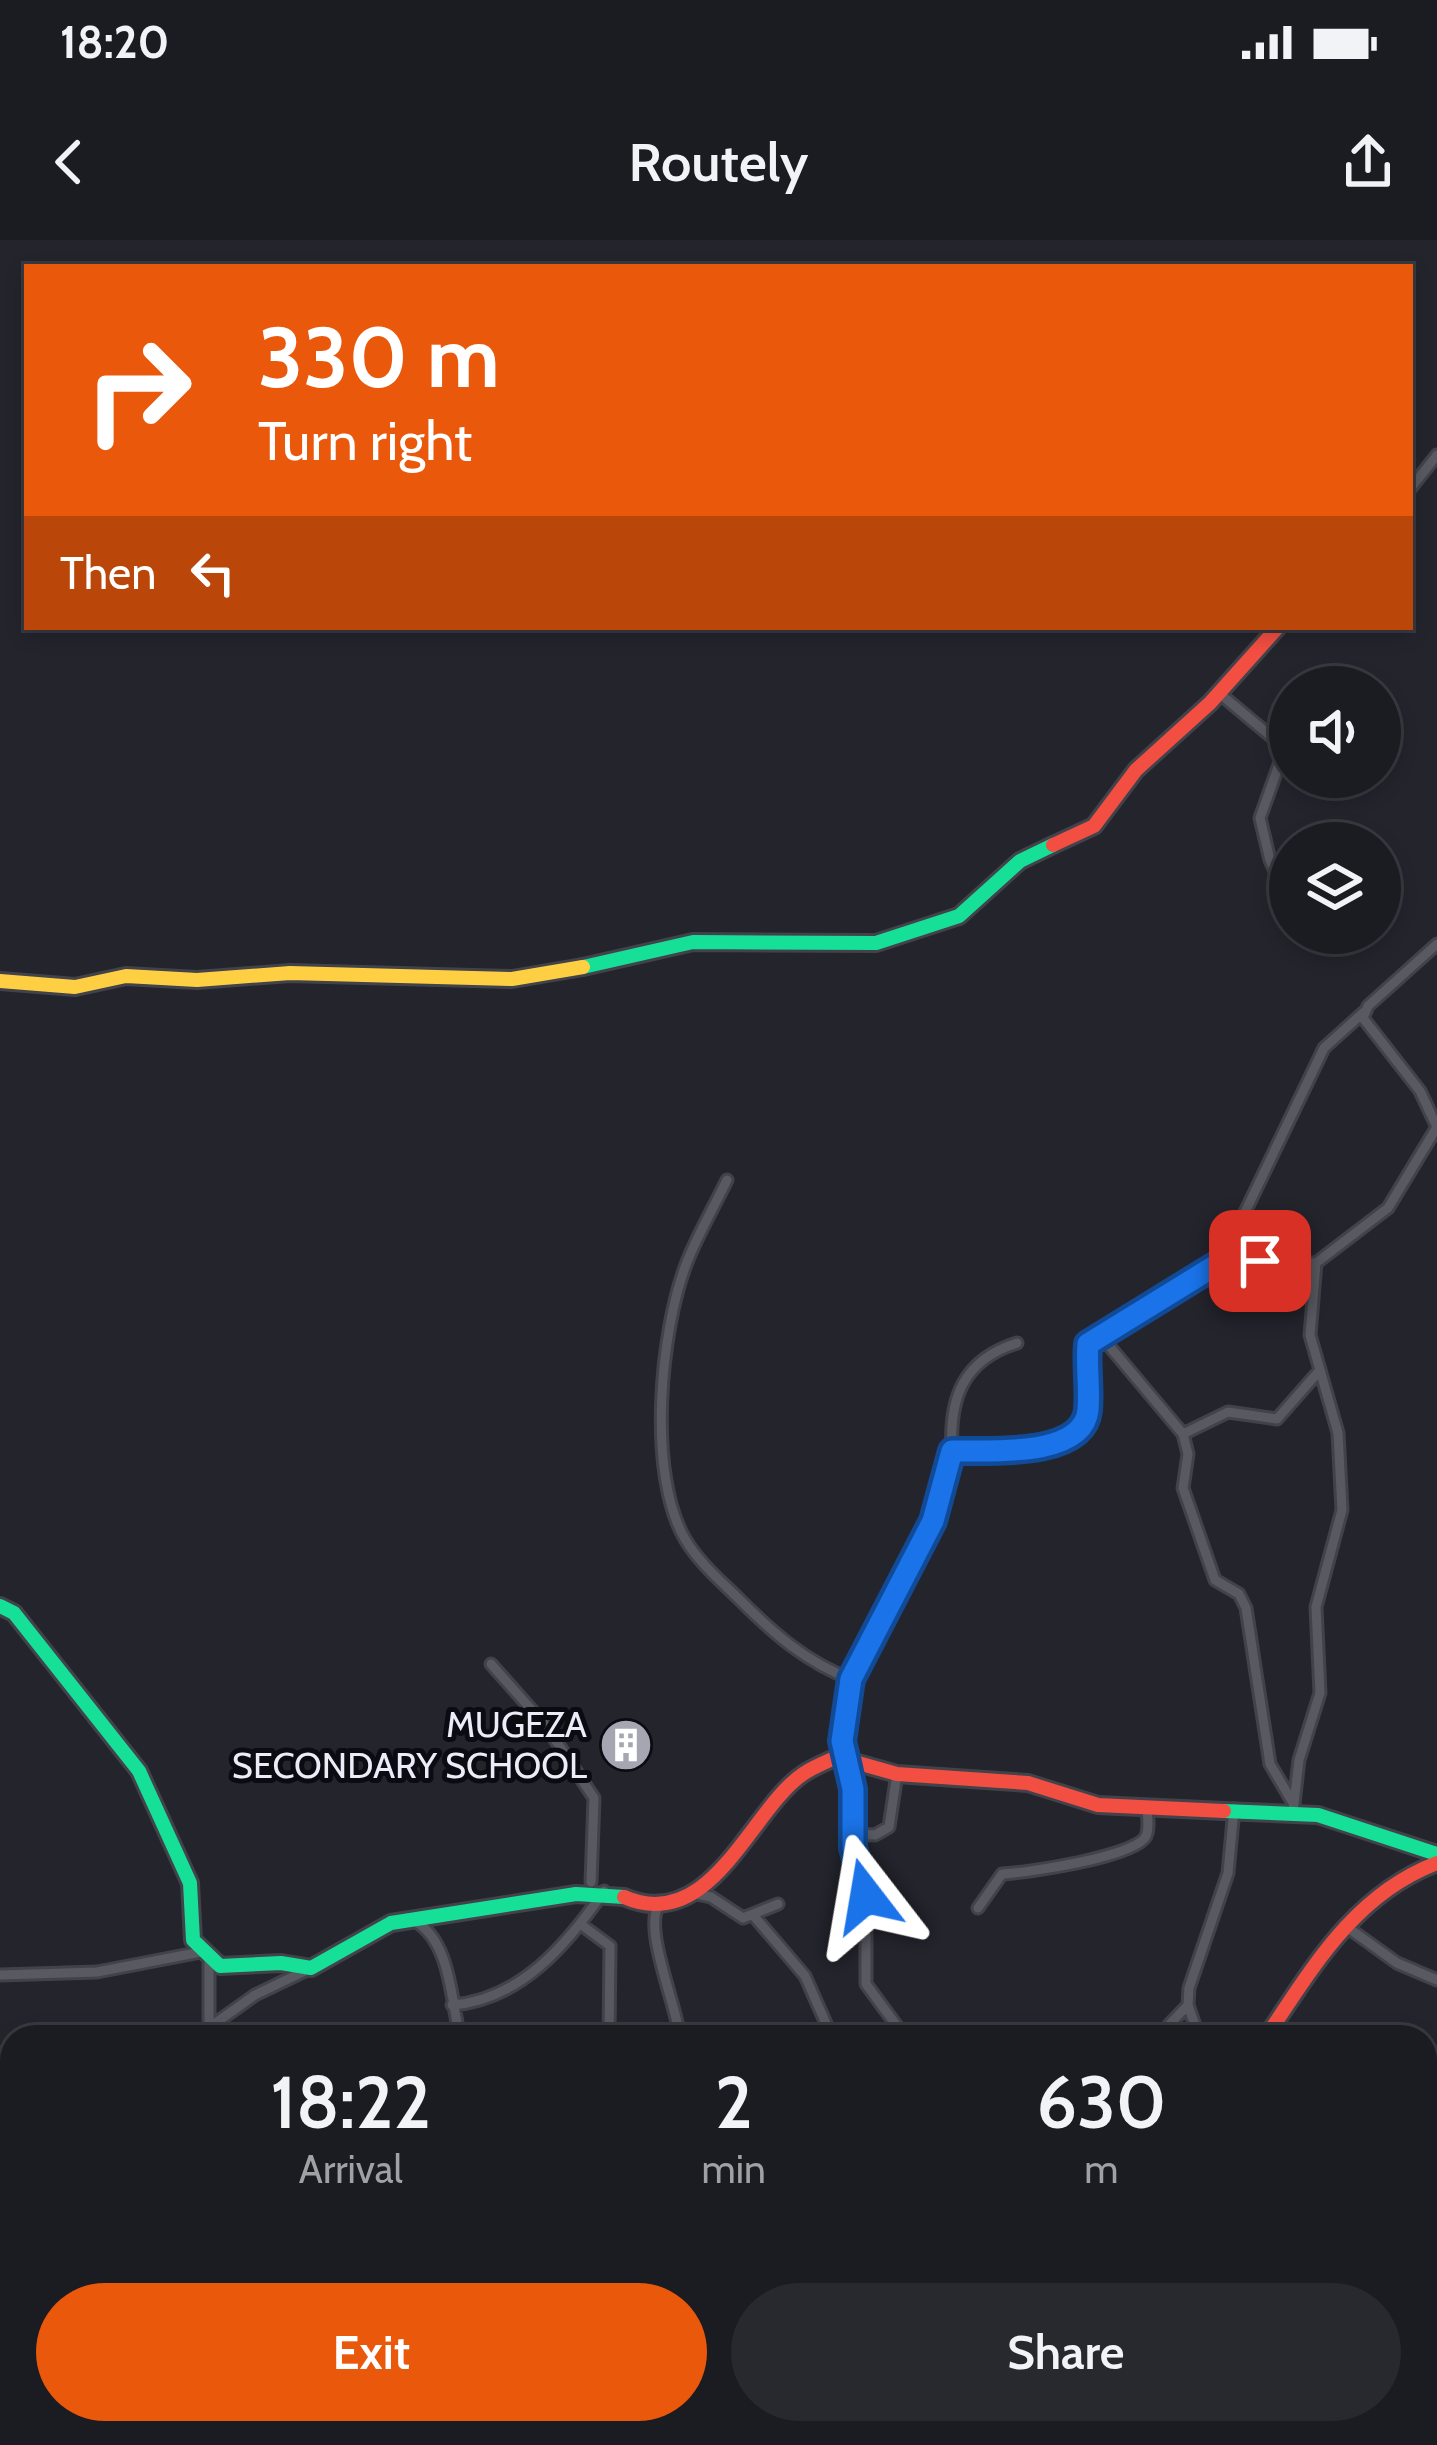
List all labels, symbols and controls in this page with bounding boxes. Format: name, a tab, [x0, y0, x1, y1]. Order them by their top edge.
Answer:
text: 18:20	[60, 15, 169, 69]
icon: back	[36, 129, 102, 195]
text: Routely	[629, 129, 808, 195]
icon: share	[1335, 129, 1401, 195]
text: 330 m	[258, 306, 500, 408]
icon: right	[60, 312, 216, 468]
text: Turn right	[258, 408, 472, 474]
icon: left	[180, 540, 246, 606]
text: Then	[60, 546, 156, 600]
map controls	[1269, 666, 1401, 954]
button: sound	[1269, 666, 1401, 798]
button: layers	[1269, 822, 1401, 954]
pin	[1209, 1210, 1311, 1312]
icon: arrive	[1227, 1228, 1293, 1294]
place label: MUGEZA SECONDARY SCHOOL	[232, 1702, 587, 1787]
building icon: MUGEZA SECONDARY SCHOOL	[598, 1717, 654, 1773]
position arrow	[803, 1833, 929, 1959]
text: 18:22	[271, 2059, 431, 2146]
text: 2	[715, 2059, 753, 2146]
text: 630	[1036, 2059, 1166, 2146]
text: Arrival	[299, 2145, 403, 2193]
text: min	[702, 2145, 766, 2193]
text: m	[1084, 2145, 1119, 2193]
button: Exit	[36, 2283, 707, 2421]
button: Share	[731, 2283, 1401, 2421]

